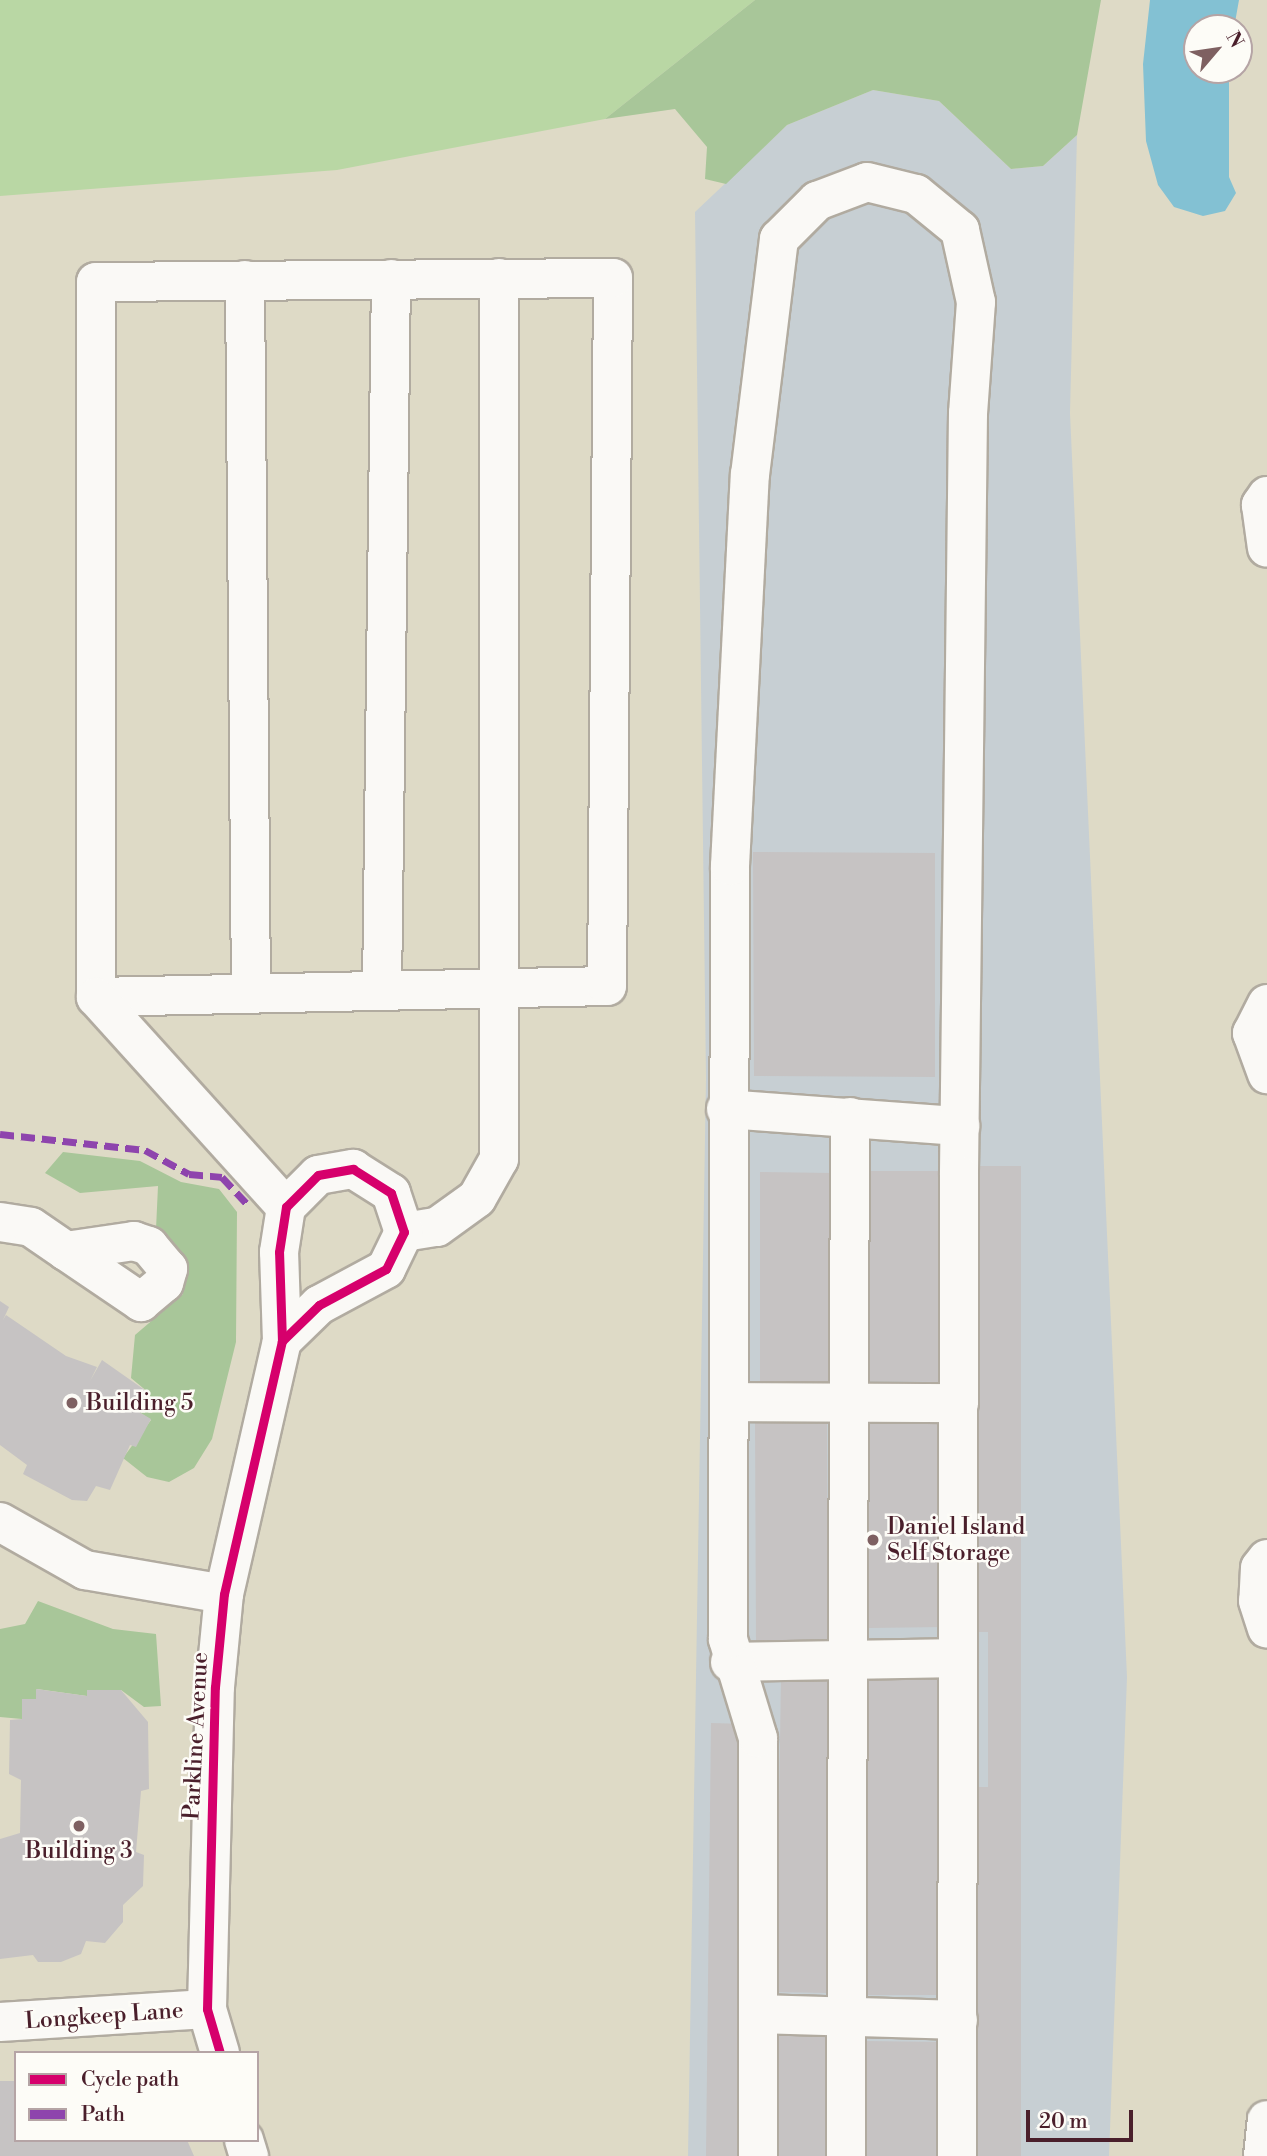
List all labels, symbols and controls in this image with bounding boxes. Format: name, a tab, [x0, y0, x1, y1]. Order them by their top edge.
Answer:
north arrow	[1183, 14, 1253, 84]
text: N	[1220, 27, 1249, 52]
place label: Building 5	[86, 1389, 193, 1417]
marker: Building 5	[64, 1395, 80, 1411]
place label: Daniel Island Self Storage	[887, 1513, 1025, 1567]
marker: Daniel Island Self Storage	[865, 1532, 881, 1548]
street label: Parkline Avenue	[178, 1651, 214, 1821]
marker: Building 3	[71, 1818, 87, 1834]
place label: Building 3	[25, 1837, 133, 1865]
street label: Longkeep Lane	[24, 1997, 184, 2035]
legend	[14, 2051, 259, 2142]
text: Cycle path	[81, 2067, 179, 2093]
scale bar	[1029, 2096, 1136, 2140]
text: Path	[81, 2102, 125, 2128]
text: 20 m	[1039, 2109, 1088, 2135]

